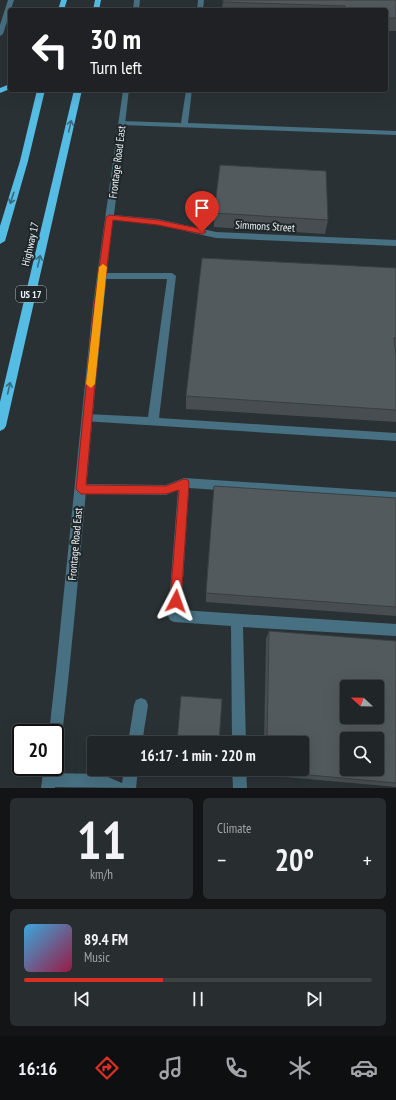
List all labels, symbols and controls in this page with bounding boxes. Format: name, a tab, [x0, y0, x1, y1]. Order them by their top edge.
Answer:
text: 30 m	[90, 20, 141, 57]
icon: left	[24, 24, 76, 76]
text: Turn left	[90, 56, 142, 79]
one-way arrow	[67, 120, 75, 133]
street label: Frontage Road East	[106, 125, 128, 199]
one-way arrow	[8, 191, 15, 204]
pin	[185, 191, 219, 232]
icon: arrive	[191, 197, 213, 219]
street label: Simmons Street	[235, 217, 295, 235]
street label: Highway 17	[18, 221, 42, 267]
one-way arrow	[35, 255, 43, 268]
road number: US 17	[16, 286, 46, 302]
one-way arrow	[6, 382, 13, 395]
street label: Frontage Road East	[65, 507, 85, 581]
position arrow	[155, 580, 197, 622]
north arrow	[340, 680, 384, 724]
map controls	[340, 680, 384, 776]
speed limit sign: 20	[12, 724, 64, 776]
button: search	[340, 732, 384, 776]
text: 16:17 · 1 min · 220 m	[140, 746, 256, 765]
text: 11	[77, 806, 126, 873]
text: Climate	[217, 820, 251, 837]
text: 20°	[275, 840, 314, 879]
text: −	[217, 846, 226, 874]
text: +	[363, 846, 372, 874]
text: km/h	[90, 866, 113, 883]
text: 89.4 FM	[84, 930, 128, 949]
text: Music	[84, 949, 110, 966]
icon: previous	[71, 988, 93, 1010]
icon: pause	[187, 988, 209, 1010]
icon: next	[303, 988, 325, 1010]
icon: directions	[93, 1054, 121, 1082]
icon: music	[157, 1054, 185, 1082]
icon: phone	[222, 1054, 250, 1082]
icon: climate	[286, 1054, 314, 1082]
icon: car	[350, 1054, 378, 1082]
text: 16:16	[18, 1057, 57, 1080]

